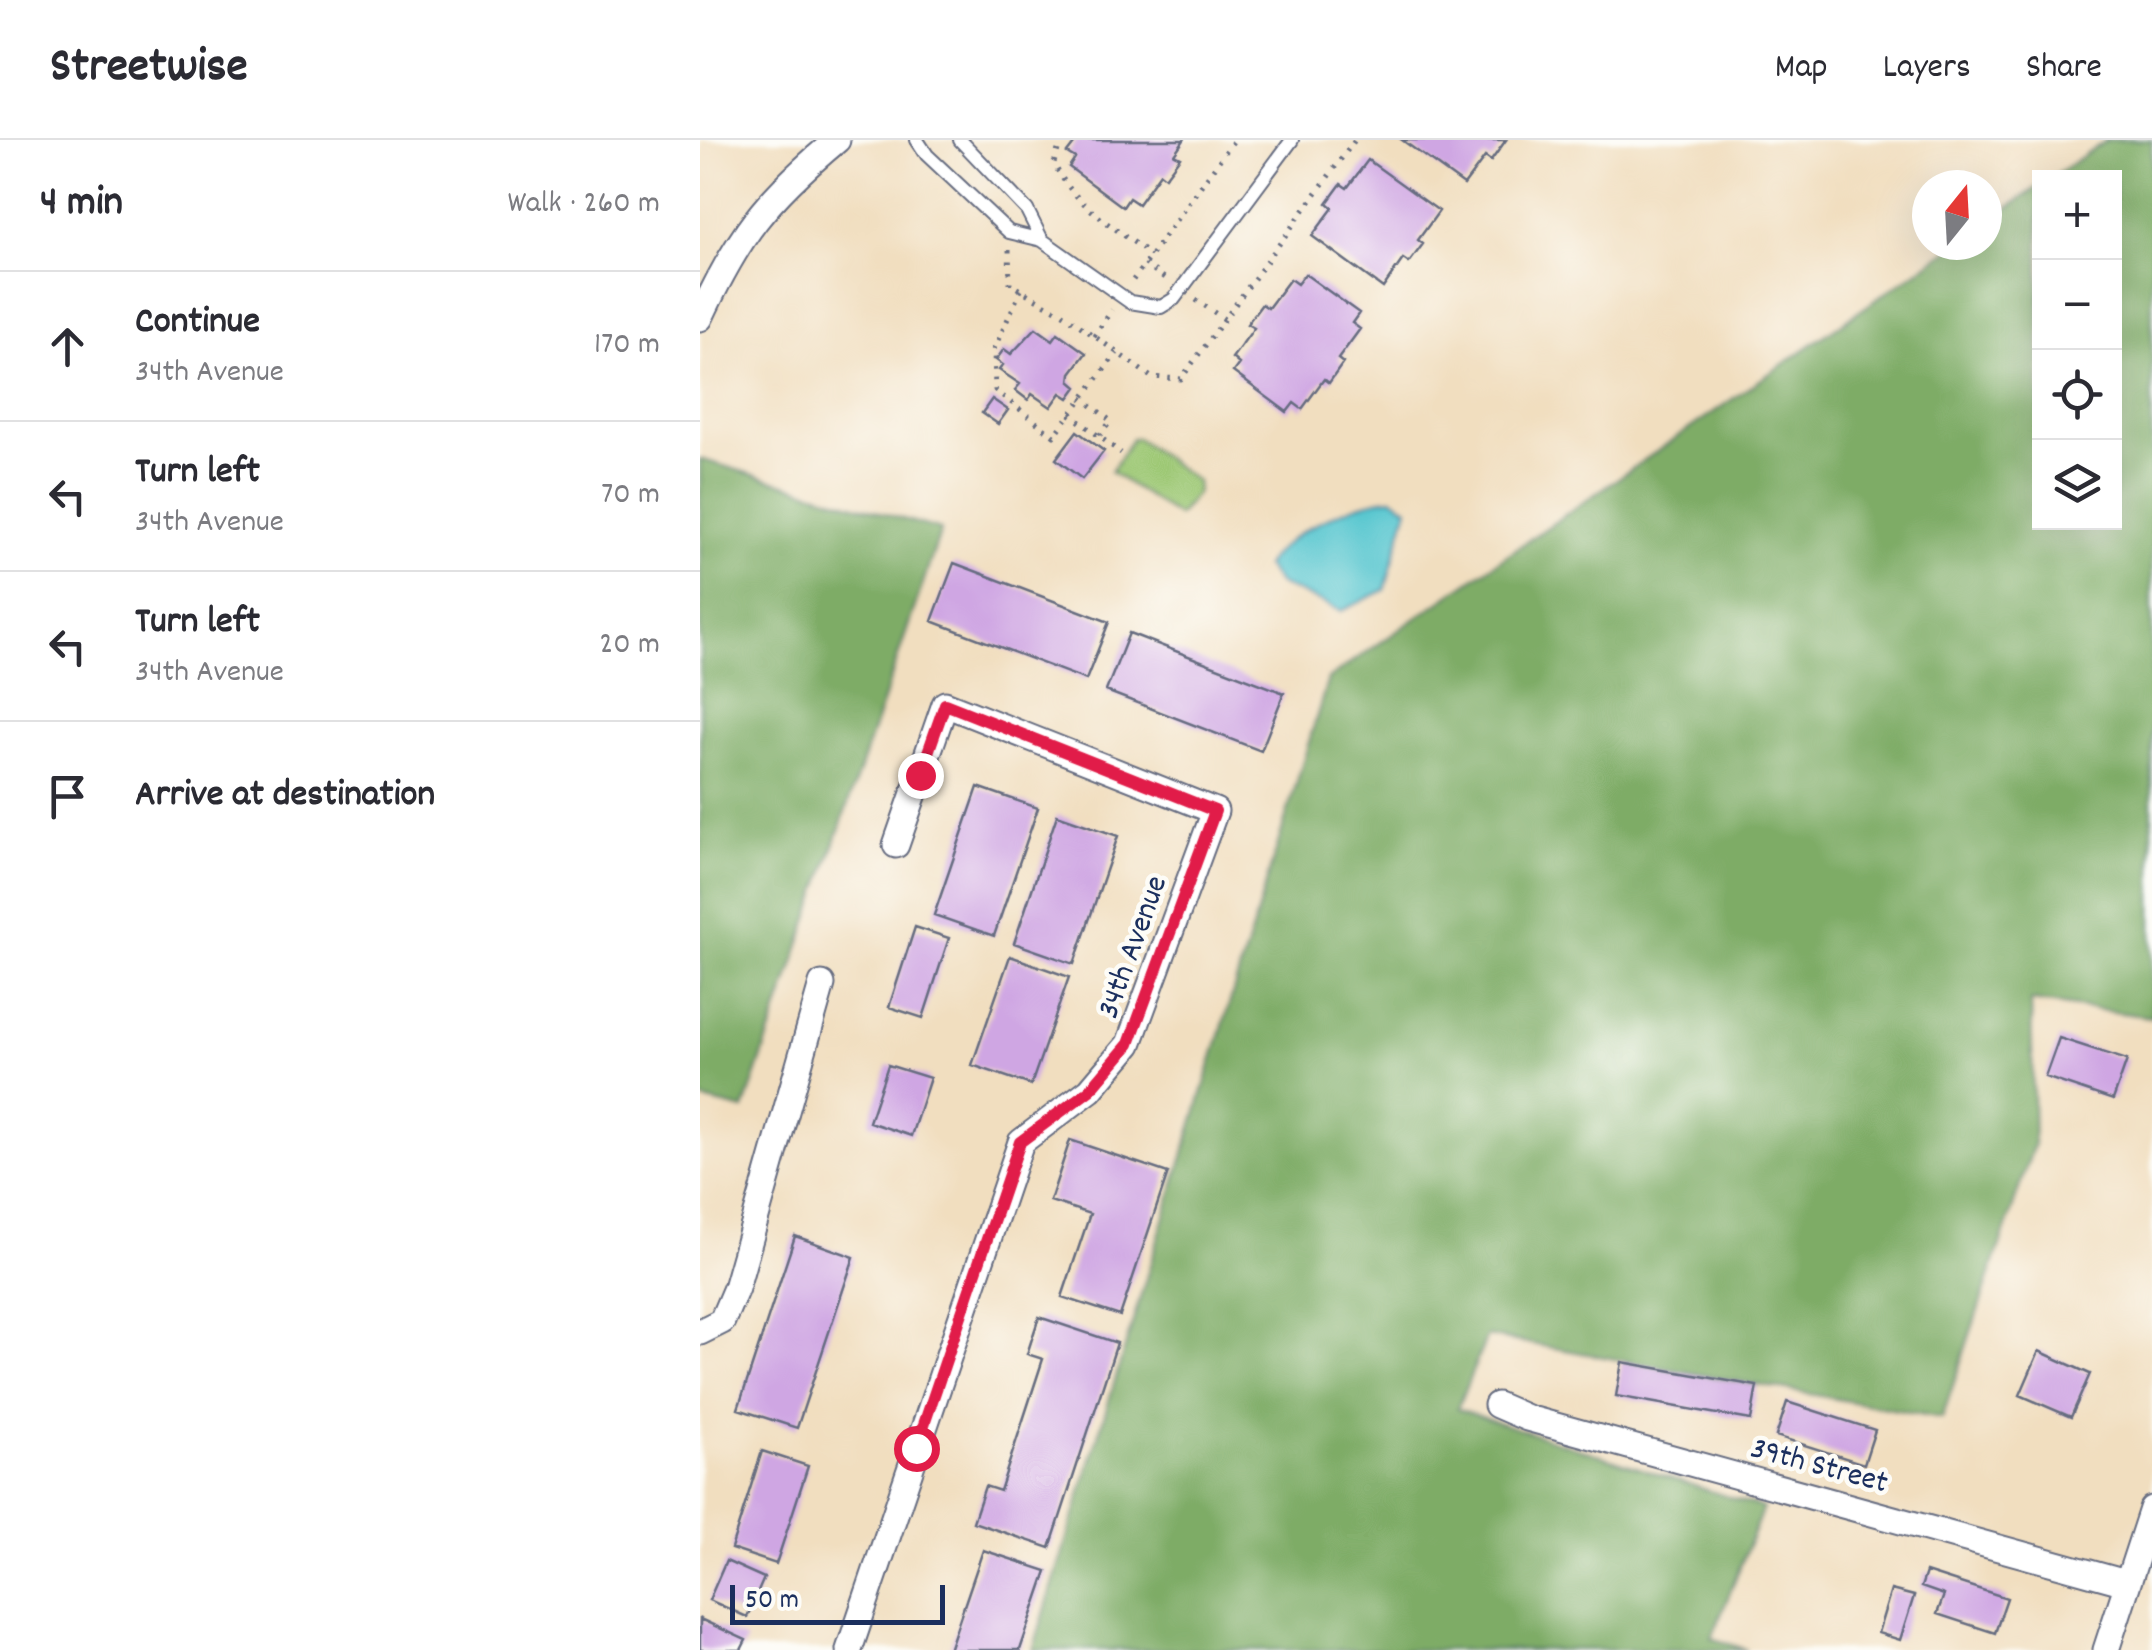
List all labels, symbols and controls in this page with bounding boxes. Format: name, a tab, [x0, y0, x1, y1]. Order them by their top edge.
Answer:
text: Streetwise	[50, 35, 248, 104]
text: Map	[1775, 44, 1828, 94]
text: Layers	[1883, 44, 1971, 94]
text: Share	[2026, 44, 2102, 94]
north arrow	[1912, 170, 2002, 260]
map controls	[2032, 170, 2122, 530]
button: +	[2032, 170, 2122, 260]
text: 4 min	[40, 175, 123, 235]
text: Walk · 260 m	[507, 182, 660, 228]
button: −	[2032, 260, 2122, 350]
text: Continue	[135, 296, 260, 351]
icon: ahead	[40, 319, 95, 374]
text: 170 m	[594, 323, 660, 369]
button: locate	[2032, 350, 2122, 440]
text: 34th Avenue	[135, 351, 284, 397]
button: layers	[2032, 440, 2122, 530]
text: Turn left	[135, 446, 260, 501]
icon: left	[40, 469, 95, 524]
text: 70 m	[601, 473, 660, 519]
text: 34th Avenue	[135, 501, 284, 547]
text: Turn left	[135, 596, 260, 651]
icon: left	[40, 619, 95, 674]
text: 20 m	[599, 623, 660, 669]
text: 34th Avenue	[135, 651, 284, 697]
route end	[898, 753, 944, 799]
icon: arrive	[40, 769, 95, 824]
text: Arrive at destination	[135, 769, 435, 824]
street label: 34th Avenue	[1088, 870, 1182, 1026]
route start	[894, 1426, 940, 1472]
street label: 39th Street	[1745, 1427, 1893, 1508]
scale bar	[730, 1580, 945, 1624]
text: 50 m	[745, 1582, 799, 1622]

